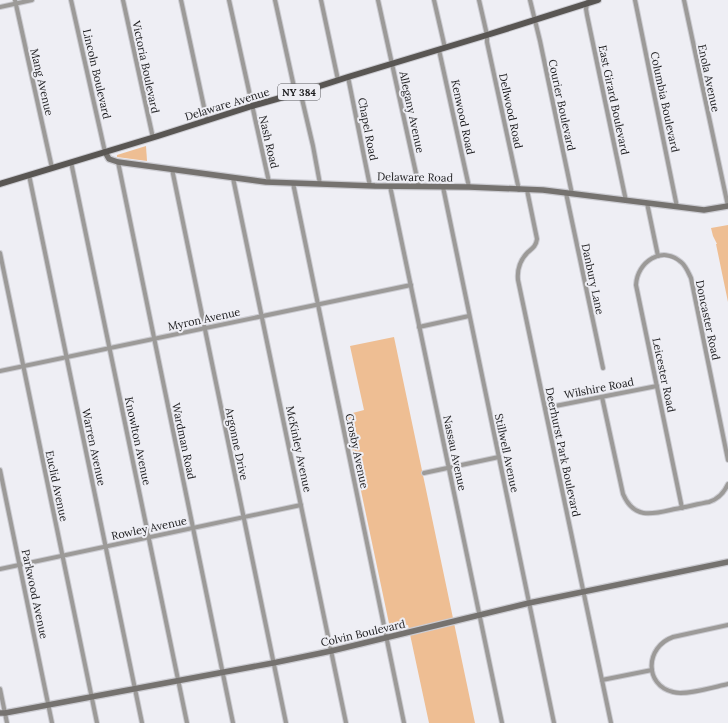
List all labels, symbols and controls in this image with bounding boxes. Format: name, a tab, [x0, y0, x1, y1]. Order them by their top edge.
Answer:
street label: Victoria Boulevard	[129, 19, 163, 115]
street label: Lincoln Boulevard	[80, 28, 114, 121]
street label: Enola Avenue	[695, 43, 723, 113]
street label: East Girard Boulevard	[596, 44, 633, 157]
street label: Mang Avenue	[27, 47, 57, 117]
street label: Columbia Boulevard	[647, 50, 683, 154]
street label: Courier Boulevard	[545, 58, 579, 152]
street label: Allegany Avenue	[396, 69, 428, 154]
street label: Dellwood Road	[496, 72, 526, 150]
street label: Kenwood Road	[448, 78, 478, 156]
street label: Delaware Avenue	[183, 84, 271, 124]
road number: NY 384	[278, 84, 320, 100]
street label: Chapel Road	[355, 96, 381, 162]
street label: Nash Road	[256, 114, 282, 170]
street label: Delaware Road	[377, 169, 454, 185]
street label: Danbury Lane	[579, 242, 607, 316]
street label: Doncaster Road	[693, 279, 723, 362]
street label: Myron Avenue	[166, 304, 242, 334]
street label: Leicester Road	[649, 337, 679, 414]
street label: Wilshire Road	[563, 374, 635, 402]
street label: Deerhurst Park Boulevard	[542, 386, 584, 518]
street label: Knowlton Avenue	[122, 396, 154, 486]
street label: Wardman Road	[169, 401, 199, 481]
street label: Argonne Drive	[222, 405, 252, 482]
street label: McKinley Avenue	[283, 405, 315, 493]
street label: Warren Avenue	[79, 407, 109, 487]
street label: Crosby Avenue	[342, 412, 372, 490]
street label: Stillwell Avenue	[492, 412, 522, 494]
street label: Nassau Avenue	[440, 414, 470, 492]
street label: Euclid Avenue	[43, 449, 71, 523]
street label: Rowley Avenue	[110, 513, 188, 543]
street label: Parkwood Avenue	[19, 548, 51, 640]
street label: Colvin Boulevard	[319, 616, 407, 650]

